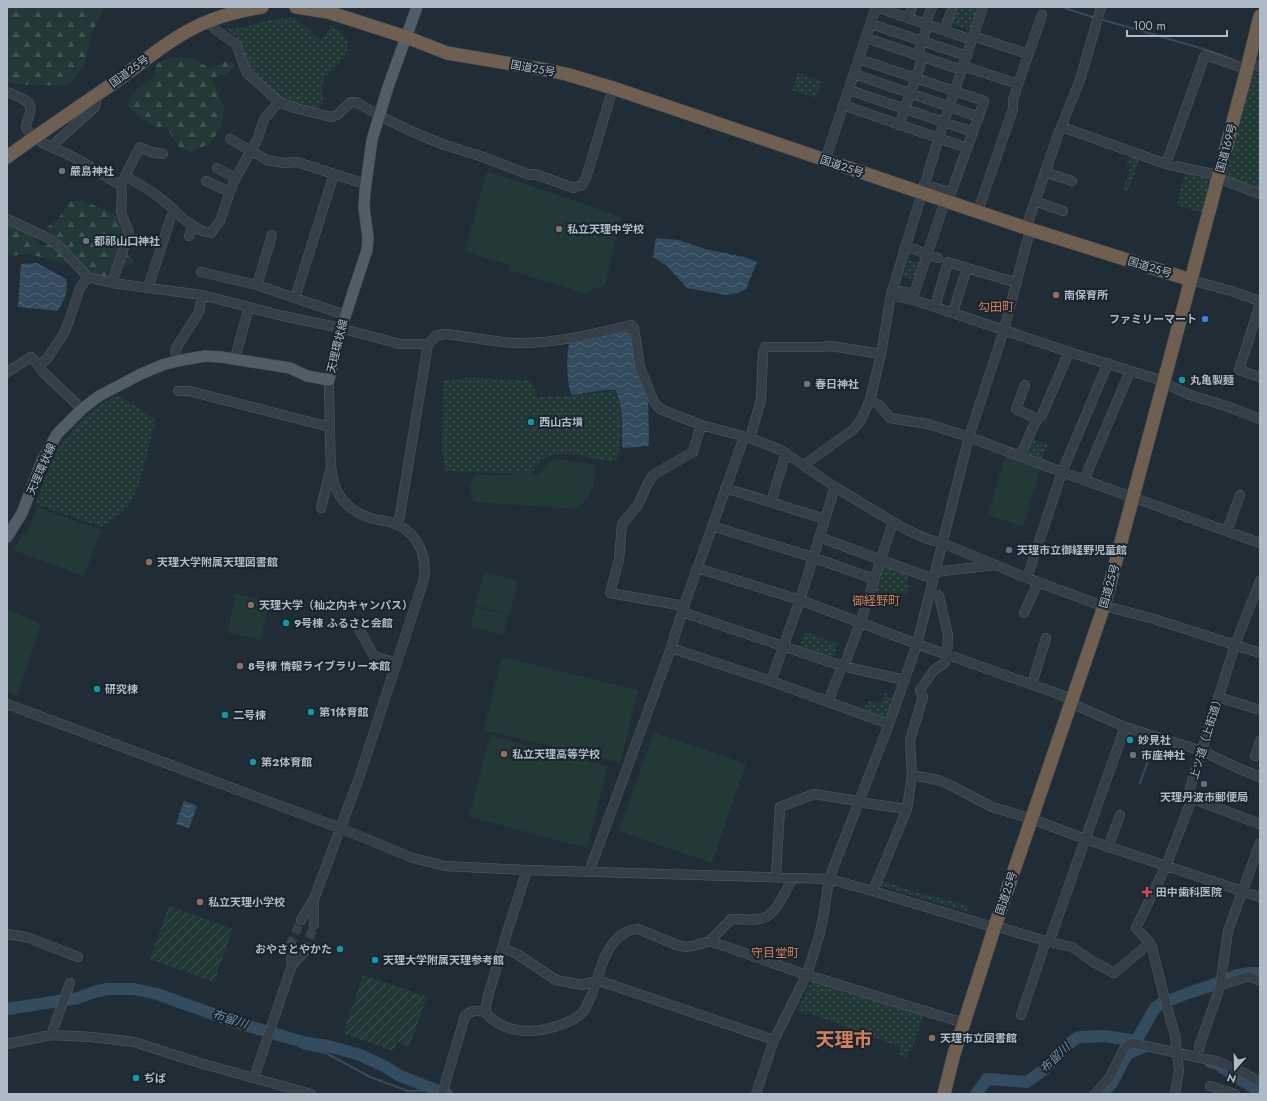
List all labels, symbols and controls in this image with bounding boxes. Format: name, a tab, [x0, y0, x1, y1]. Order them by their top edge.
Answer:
scale bar	[1127, 12, 1227, 38]
text: 100 m	[1133, 17, 1166, 35]
street label: 国道25号	[106, 51, 152, 91]
street label: 国道25号	[509, 56, 557, 80]
street label: 国道169号	[1212, 121, 1240, 175]
street label: 国道25号	[818, 151, 866, 181]
place label: 嚴島神社	[70, 163, 114, 179]
marker: 嚴島神社	[57, 166, 67, 176]
place label: 私立天理中学校	[567, 221, 644, 237]
marker: 私立天理中学校	[554, 224, 564, 234]
place label: 都祁山口神社	[94, 233, 160, 249]
marker: 都祁山口神社	[81, 236, 91, 246]
street label: 国道25号	[1126, 253, 1174, 281]
place label: 南保育所	[1064, 287, 1108, 303]
marker: 南保育所	[1051, 290, 1061, 300]
district label: 勾田町	[978, 298, 1014, 316]
place label: ファミリーマート	[1109, 311, 1197, 327]
marker: ファミリーマート	[1200, 314, 1210, 324]
street label: 天理環状線	[323, 317, 351, 375]
place label: 丸亀製麺	[1190, 372, 1234, 388]
marker: 丸亀製麺	[1177, 375, 1187, 385]
place label: 春日神社	[815, 376, 859, 392]
marker: 春日神社	[802, 379, 812, 389]
place label: 西山古墳	[539, 414, 583, 430]
marker: 西山古墳	[526, 417, 536, 427]
street label: 天理環状線	[23, 441, 59, 497]
place label: 天理市立御経野児童館	[1017, 542, 1127, 558]
marker: 天理市立御経野児童館	[1004, 545, 1014, 555]
place label: 天理大学附属天理図書館	[157, 554, 278, 570]
marker: 天理大学附属天理図書館	[144, 557, 154, 567]
street label: 国道25号	[1095, 562, 1123, 610]
district label: 御経野町	[852, 592, 900, 610]
place label: 天理大学（杣之内キャンパス）	[259, 597, 413, 613]
marker: 天理大学（杣之内キャンパス）	[246, 600, 256, 610]
place label: 9号棟 ふるさと会館	[294, 615, 393, 631]
marker: 9号棟 ふるさと会館	[281, 618, 291, 628]
place label: 8号棟 情報ライブラリー本館	[248, 658, 390, 674]
marker: 8号棟 情報ライブラリー本館	[235, 661, 245, 671]
place label: 研究棟	[105, 681, 138, 697]
marker: 研究棟	[92, 684, 102, 694]
street label: 上ツ道（上街道）	[1185, 693, 1227, 781]
place label: 第1体育館	[319, 704, 369, 720]
place label: 二号棟	[233, 707, 266, 723]
marker: 第1体育館	[306, 707, 316, 717]
marker: 二号棟	[220, 710, 230, 720]
place label: 妙見社	[1138, 732, 1171, 748]
marker: 妙見社	[1125, 735, 1135, 745]
place label: 私立天理高等学校	[512, 746, 600, 762]
place label: 市座神社	[1141, 747, 1185, 763]
marker: 私立天理高等学校	[499, 749, 509, 759]
marker: 市座神社	[1128, 750, 1138, 760]
place label: 第2体育館	[261, 754, 312, 770]
marker: 第2体育館	[248, 757, 258, 767]
marker: 天理丹波市郵便局	[1199, 779, 1209, 789]
place label: 天理丹波市郵便局	[1160, 789, 1248, 805]
street label: 国道25号	[991, 869, 1021, 917]
place label: 田中歯科医院	[1156, 884, 1222, 900]
marker: 田中歯科医院	[1141, 886, 1153, 898]
place label: 私立天理小学校	[208, 894, 285, 910]
marker: 私立天理小学校	[195, 897, 205, 907]
place label: おやさとやかた	[255, 941, 332, 957]
marker: おやさとやかた	[335, 944, 345, 954]
district label: 守目堂町	[751, 944, 799, 962]
place label: 天理大学附属天理参考館	[383, 952, 504, 968]
marker: 天理大学附属天理参考館	[370, 955, 380, 965]
water label: 布留川	[210, 1005, 252, 1034]
district label: 天理市	[815, 1026, 873, 1053]
place label: 天理市立図書館	[940, 1030, 1017, 1046]
marker: 天理市立図書館	[927, 1033, 937, 1043]
water label: 布留川	[1036, 1038, 1076, 1077]
north arrow	[1215, 1049, 1255, 1089]
text: N	[1225, 1069, 1238, 1087]
place label: ぢば	[144, 1070, 166, 1086]
marker: ぢば	[131, 1073, 141, 1083]

